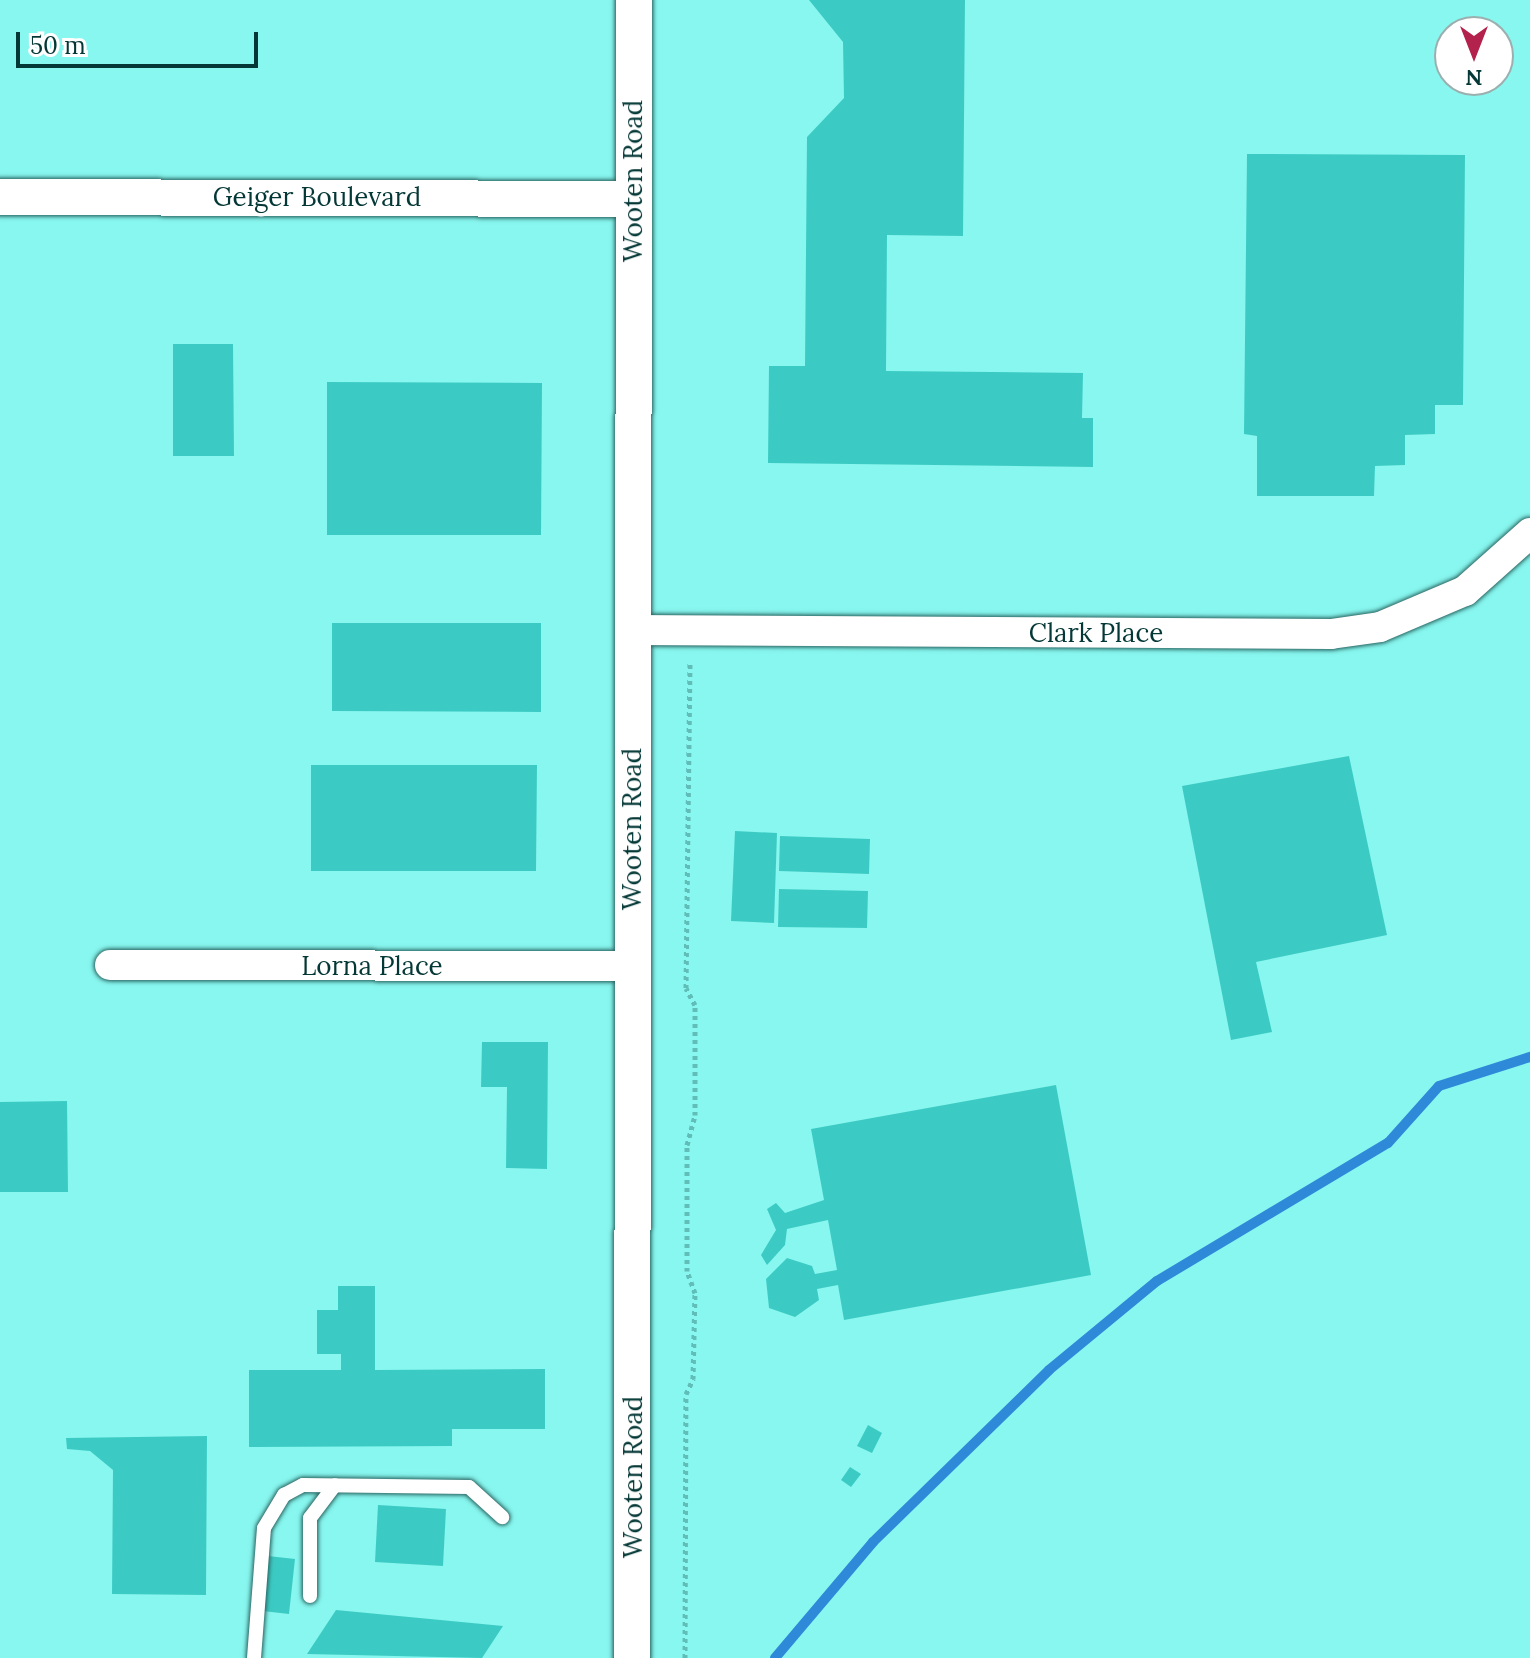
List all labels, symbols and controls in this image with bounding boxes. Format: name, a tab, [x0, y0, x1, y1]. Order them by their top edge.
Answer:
scale bar	[20, 16, 262, 66]
north arrow	[1434, 16, 1514, 96]
text: 50 m	[30, 30, 86, 61]
text: N	[1466, 64, 1483, 92]
street label: Wooten Road	[617, 100, 649, 262]
street label: Geiger Boulevard	[213, 181, 421, 213]
street label: Clark Place	[1029, 617, 1163, 649]
street label: Wooten Road	[616, 748, 648, 910]
street label: Lorna Place	[301, 950, 443, 982]
street label: Wooten Road	[617, 1396, 649, 1558]

